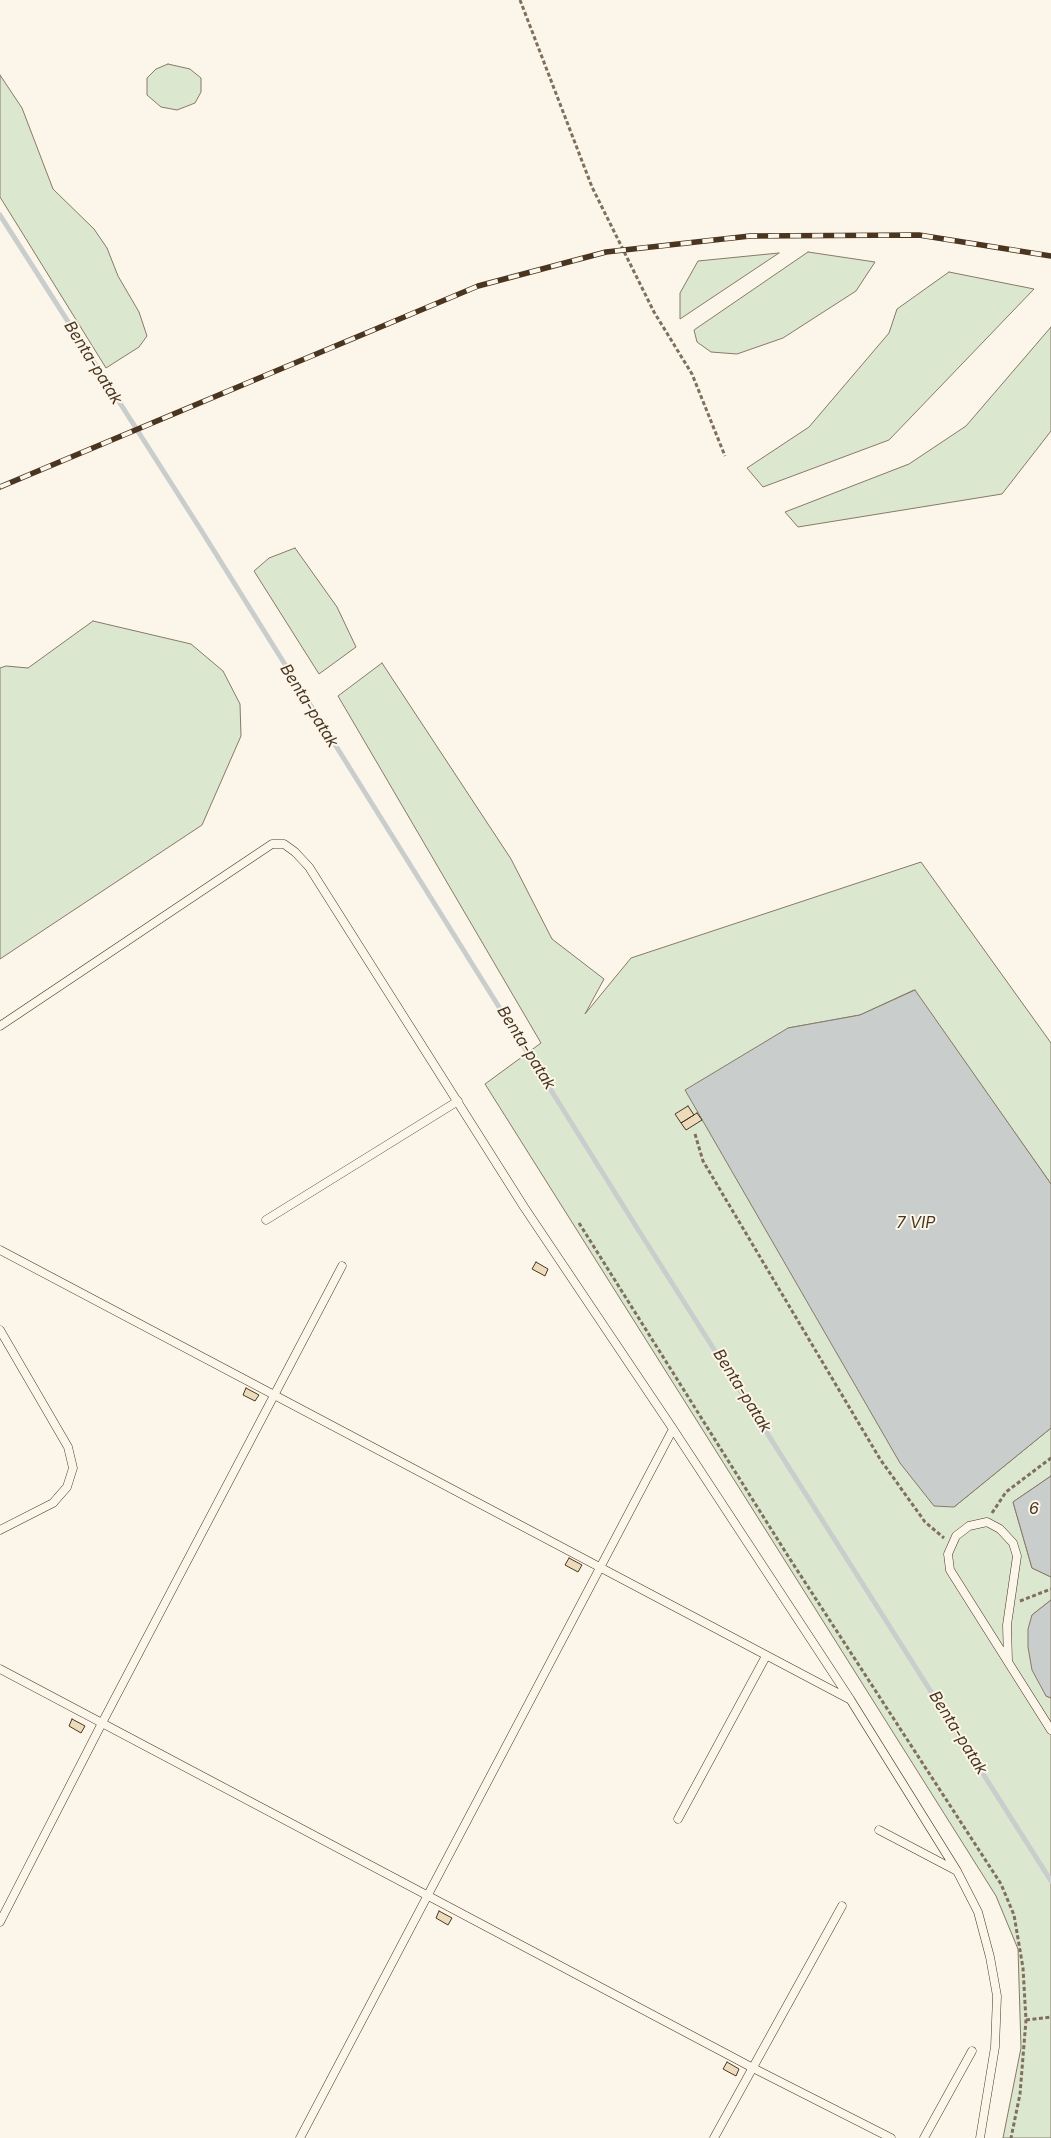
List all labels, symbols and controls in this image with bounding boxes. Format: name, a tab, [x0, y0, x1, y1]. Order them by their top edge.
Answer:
water label: Benta-patak	[60, 318, 126, 408]
water label: Benta-patak	[276, 661, 342, 751]
water label: Benta-patak	[493, 1003, 559, 1093]
water label: 7 VIP	[896, 1213, 936, 1233]
water label: Benta-patak	[709, 1346, 775, 1436]
water label: 6	[1029, 1499, 1039, 1519]
water label: Benta-patak	[925, 1688, 991, 1778]

